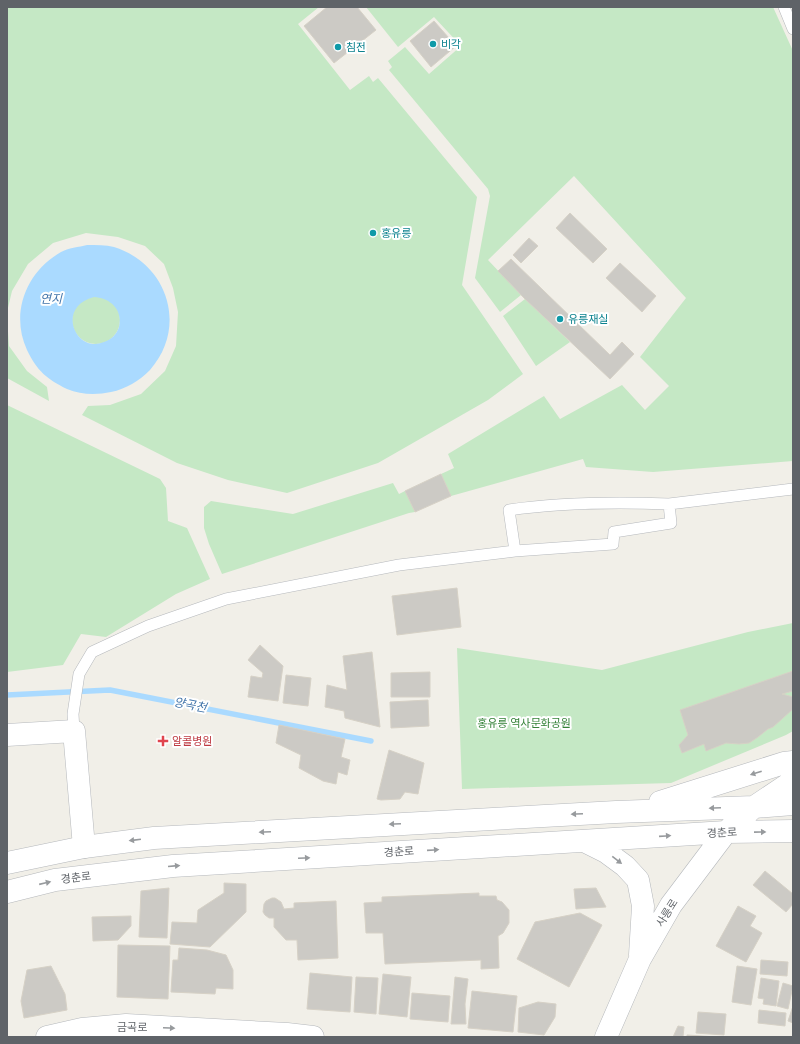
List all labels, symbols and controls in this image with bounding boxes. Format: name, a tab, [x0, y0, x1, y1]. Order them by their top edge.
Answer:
place label: 비각	[441, 38, 461, 51]
marker: 비각	[428, 39, 438, 49]
place label: 침전	[346, 41, 366, 54]
marker: 침전	[333, 42, 343, 52]
place label: 홍유릉	[381, 227, 411, 240]
marker: 홍유릉	[368, 228, 378, 238]
water label: 연지	[40, 292, 63, 306]
place label: 유릉재실	[568, 313, 608, 326]
marker: 유릉재실	[555, 314, 565, 324]
water label: 양곡천	[172, 695, 210, 715]
park label: 홍유릉 역사문화공원	[477, 717, 571, 730]
marker: 알콜병원	[157, 735, 169, 747]
place label: 알콜병원	[172, 735, 212, 748]
one-way arrow	[749, 770, 761, 776]
one-way arrow	[708, 805, 721, 811]
one-way arrow	[570, 811, 583, 817]
one-way arrow	[389, 821, 401, 828]
street label: 경춘로	[706, 826, 738, 840]
one-way arrow	[259, 828, 271, 835]
one-way arrow	[754, 828, 766, 835]
one-way arrow	[659, 833, 672, 839]
one-way arrow	[129, 837, 141, 844]
street label: 경춘로	[383, 844, 415, 860]
one-way arrow	[427, 847, 439, 854]
one-way arrow	[298, 855, 311, 861]
one-way arrow	[612, 856, 623, 865]
one-way arrow	[168, 862, 180, 869]
street label: 경춘로	[60, 870, 92, 886]
one-way arrow	[39, 879, 51, 885]
street label: 사릉로	[653, 897, 681, 929]
street label: 금곡로	[117, 1021, 147, 1034]
one-way arrow	[163, 1024, 175, 1031]

